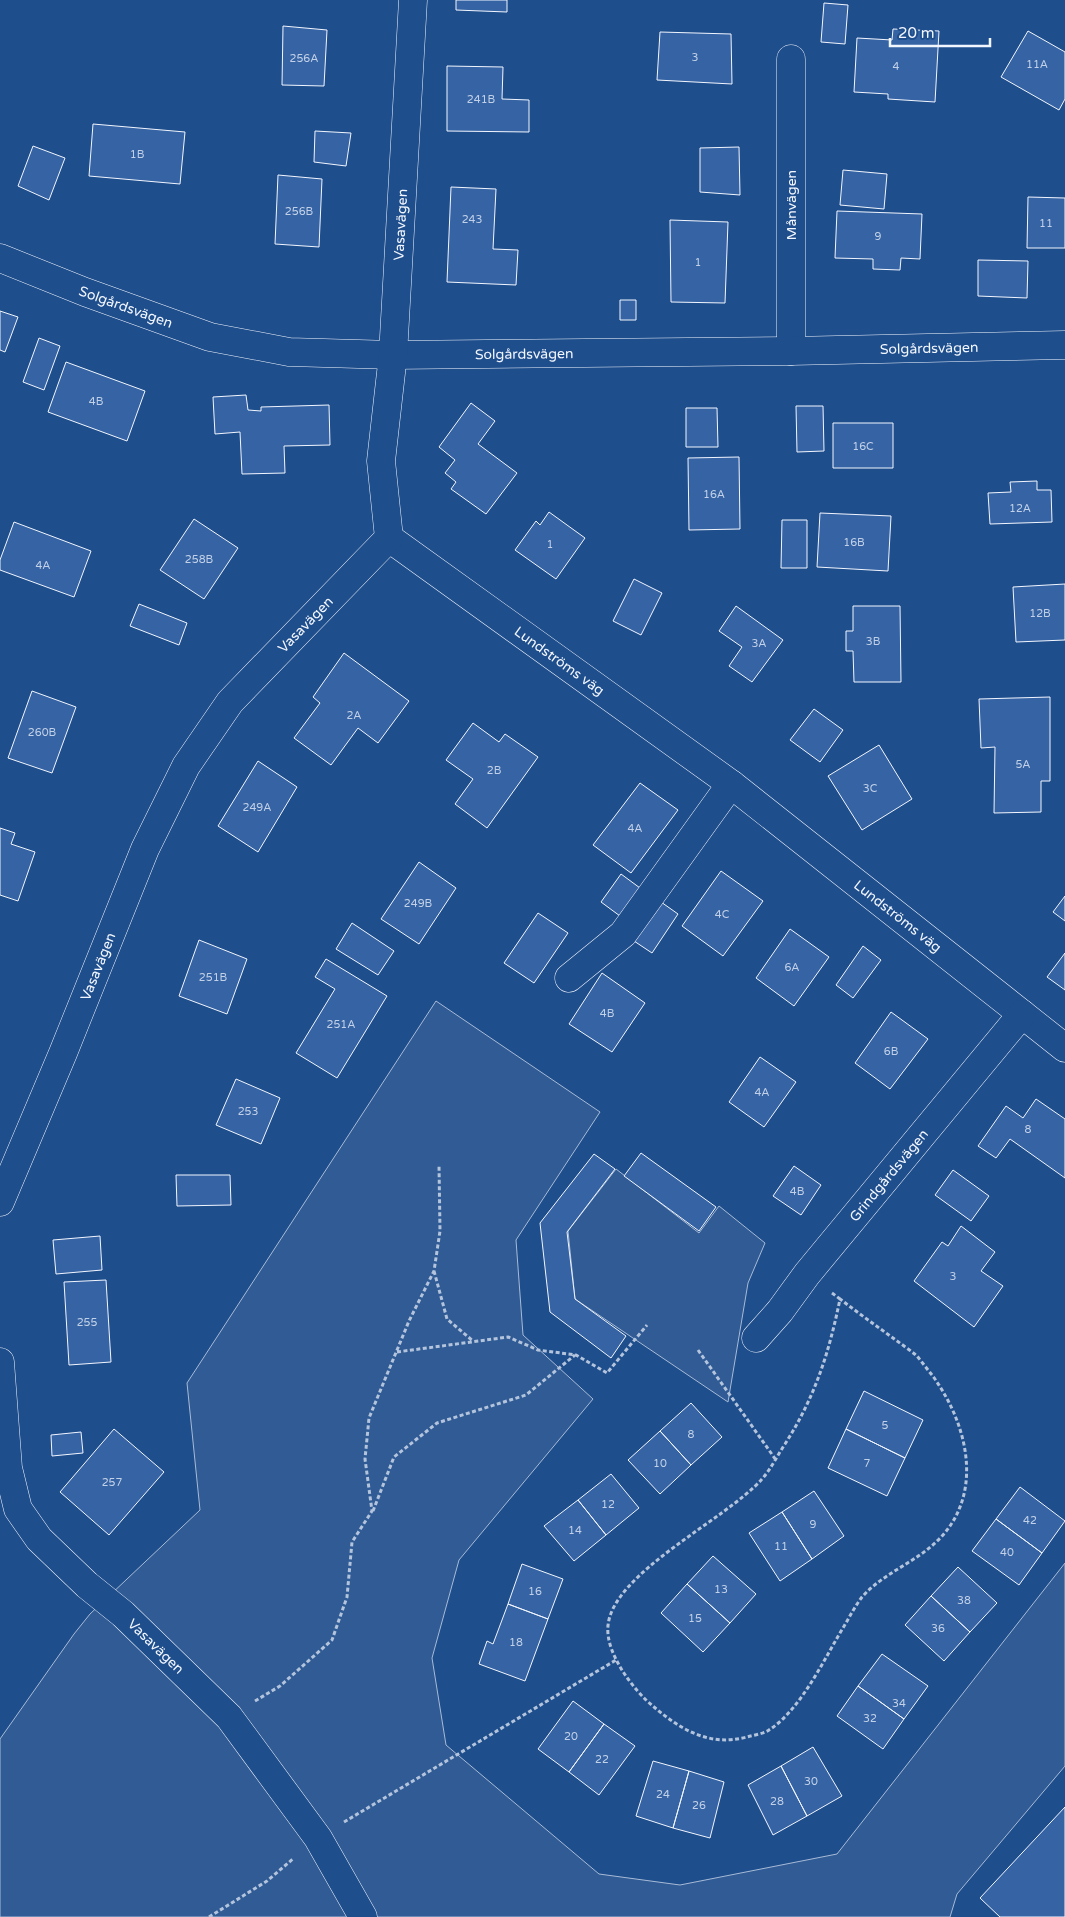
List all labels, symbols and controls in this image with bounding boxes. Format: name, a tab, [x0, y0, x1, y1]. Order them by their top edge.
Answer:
scale bar	[890, 15, 990, 47]
text: 20 m	[898, 24, 935, 42]
house number: 3	[692, 51, 699, 64]
house number: 256A	[290, 52, 318, 65]
house number: 11A	[1026, 58, 1048, 71]
house number: 4	[893, 60, 900, 73]
house number: 241B	[467, 93, 496, 106]
house number: 1B	[130, 148, 145, 161]
street label: Månvägen	[783, 170, 800, 240]
street label: Vasavägen	[390, 188, 411, 261]
house number: 256B	[285, 205, 314, 218]
house number: 243	[462, 213, 482, 226]
house number: 11	[1039, 217, 1053, 230]
house number: 9	[875, 230, 882, 243]
house number: 1	[695, 256, 701, 269]
street label: Solgårdsvägen	[76, 282, 175, 332]
street label: Solgårdsvägen	[880, 339, 979, 358]
street label: Solgårdsvägen	[475, 345, 574, 363]
house number: 4B	[89, 395, 104, 408]
house number: 16C	[852, 440, 874, 453]
house number: 16A	[703, 488, 725, 501]
house number: 12A	[1009, 502, 1031, 515]
house number: 16B	[843, 536, 865, 549]
house number: 1	[547, 538, 553, 551]
house number: 258B	[185, 553, 214, 566]
house number: 4A	[35, 559, 51, 572]
street label: Vasavägen	[275, 593, 337, 656]
house number: 12B	[1029, 607, 1051, 620]
street label: Lundströms väg	[511, 623, 608, 699]
house number: 3B	[866, 635, 881, 648]
house number: 3A	[751, 637, 767, 650]
house number: 2A	[346, 709, 362, 722]
house number: 260B	[28, 726, 57, 739]
house number: 5A	[1015, 758, 1031, 771]
house number: 2B	[487, 764, 502, 777]
house number: 3C	[863, 782, 878, 795]
house number: 249A	[243, 801, 271, 814]
house number: 4A	[627, 822, 643, 835]
street label: Lundströms väg	[850, 876, 945, 956]
house number: 249B	[404, 897, 433, 910]
house number: 4C	[715, 908, 730, 921]
street label: Vasavägen	[77, 930, 120, 1003]
house number: 6A	[784, 961, 800, 974]
house number: 251B	[199, 971, 228, 984]
house number: 4B	[600, 1007, 615, 1020]
house number: 251A	[327, 1018, 355, 1031]
house number: 6B	[884, 1045, 899, 1058]
house number: 4A	[754, 1086, 770, 1099]
house number: 253	[238, 1105, 258, 1118]
house number: 8	[1025, 1123, 1032, 1136]
street label: Grindgårdsvägen	[846, 1126, 932, 1225]
house number: 4B	[790, 1185, 805, 1198]
house number: 3	[950, 1270, 957, 1283]
house number: 255	[77, 1316, 97, 1329]
house number: 5	[882, 1419, 889, 1432]
house number: 8	[688, 1428, 695, 1441]
house number: 10	[653, 1457, 667, 1470]
house number: 7	[864, 1457, 871, 1470]
house number: 257	[102, 1476, 122, 1489]
house number: 12	[601, 1498, 615, 1511]
house number: 42	[1023, 1514, 1037, 1527]
house number: 9	[810, 1518, 817, 1531]
house number: 14	[568, 1524, 582, 1537]
house number: 11	[774, 1540, 788, 1553]
house number: 40	[1000, 1546, 1014, 1559]
house number: 13	[714, 1583, 728, 1596]
house number: 16	[528, 1585, 542, 1598]
house number: 38	[957, 1594, 971, 1607]
house number: 15	[688, 1612, 702, 1625]
street label: Vasavägen	[124, 1615, 187, 1678]
house number: 36	[931, 1622, 945, 1635]
house number: 18	[509, 1636, 523, 1649]
house number: 34	[892, 1697, 906, 1710]
house number: 32	[863, 1712, 877, 1725]
house number: 20	[564, 1730, 578, 1743]
house number: 22	[595, 1753, 609, 1766]
house number: 30	[804, 1775, 818, 1788]
house number: 24	[656, 1788, 670, 1801]
house number: 28	[770, 1795, 784, 1808]
house number: 26	[692, 1799, 706, 1812]

